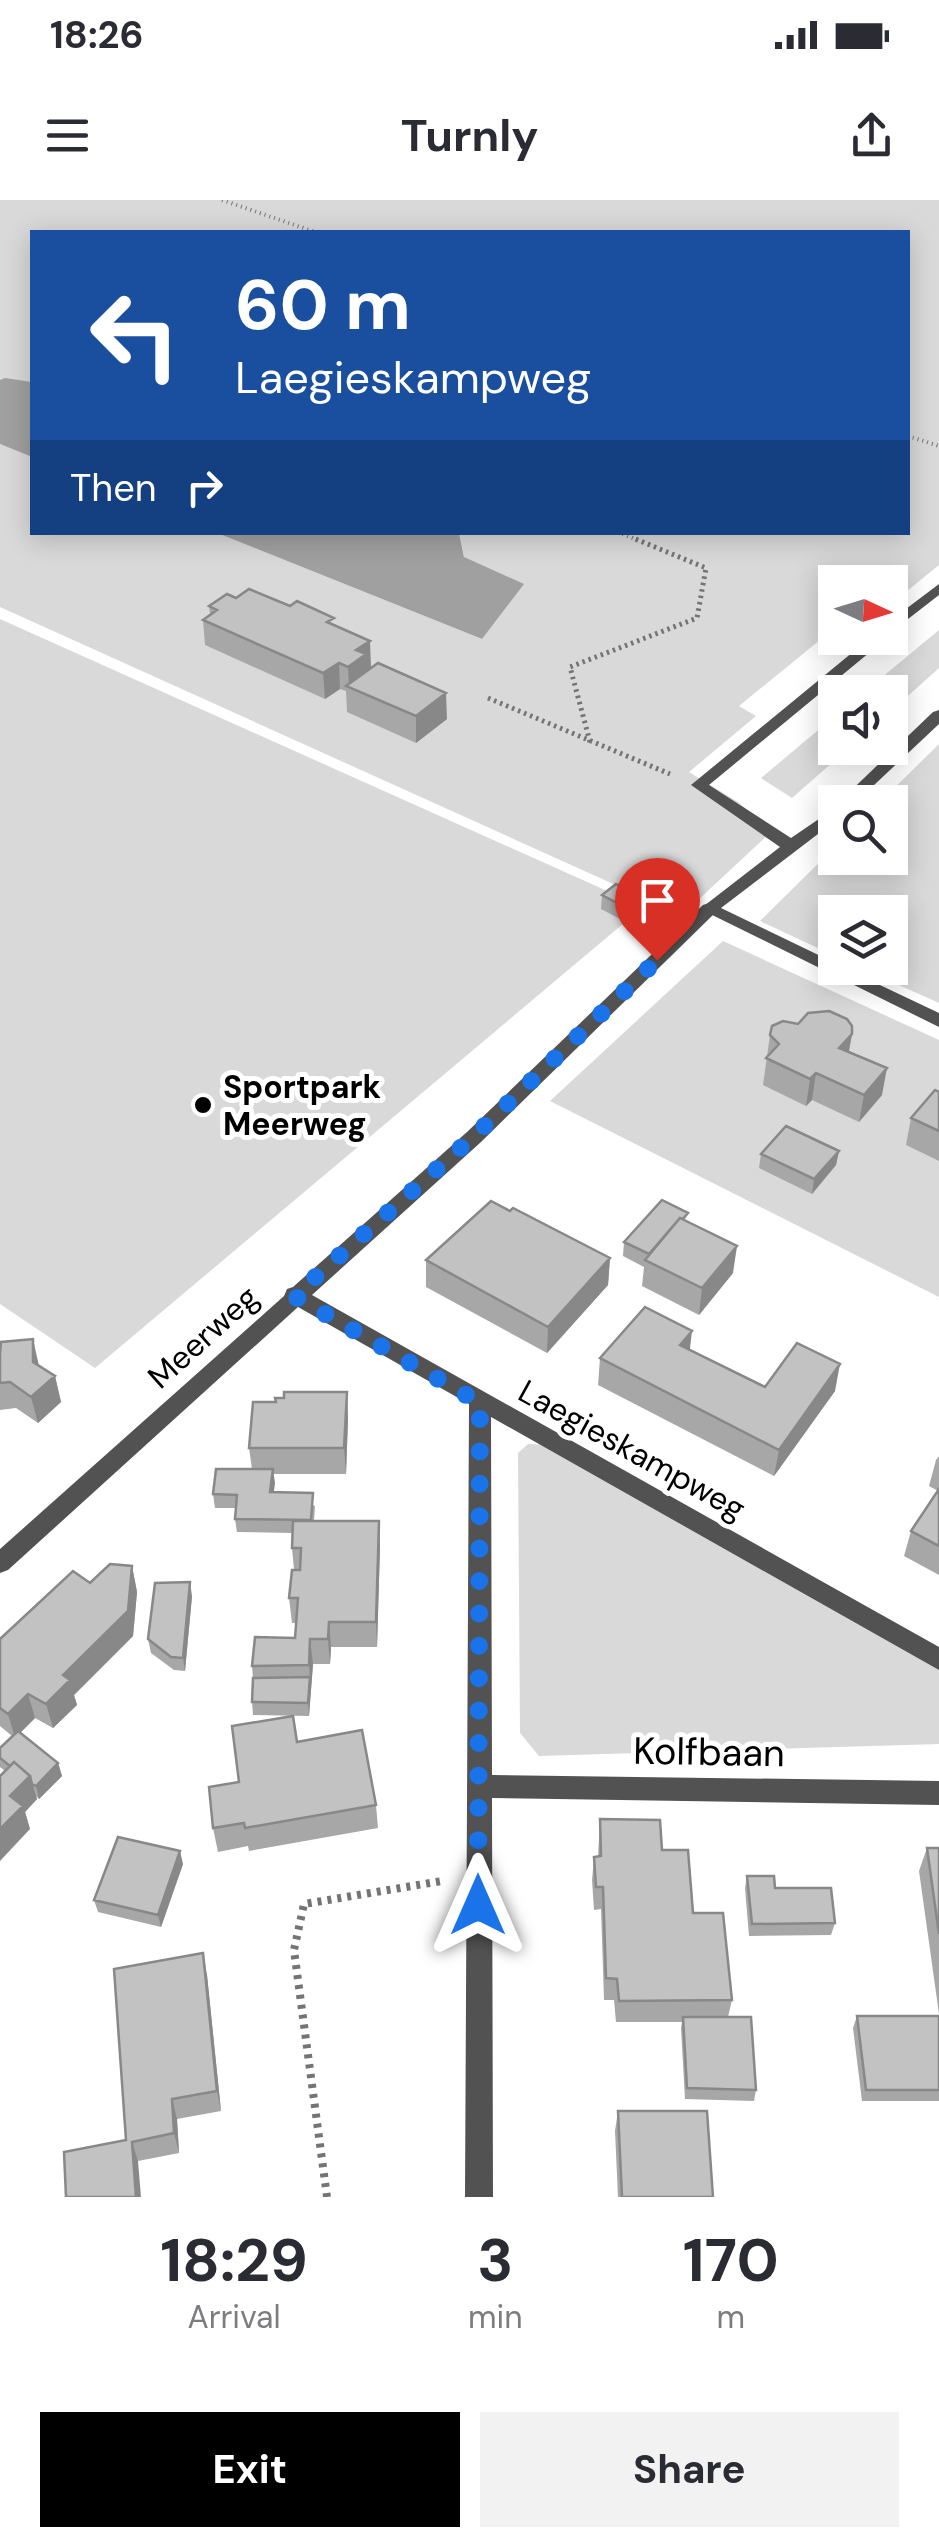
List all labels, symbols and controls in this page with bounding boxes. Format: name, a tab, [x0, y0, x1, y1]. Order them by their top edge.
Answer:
text: 18:26	[50, 10, 144, 60]
text: Turnly	[401, 106, 538, 165]
icon: menu	[40, 108, 95, 163]
icon: share	[844, 108, 899, 163]
text: 60 m	[235, 260, 411, 351]
icon: left	[70, 270, 200, 400]
text: Laegieskampweg	[235, 348, 591, 407]
icon: right	[177, 460, 232, 515]
text: Then	[70, 463, 157, 513]
north arrow	[818, 565, 908, 655]
map controls	[818, 565, 908, 985]
button: sound	[818, 675, 908, 765]
button: search	[818, 785, 908, 875]
pin	[615, 858, 700, 961]
icon: arrive	[630, 873, 685, 928]
button: layers	[818, 895, 908, 985]
place label: Sportpark Meerweg	[223, 1066, 382, 1145]
marker: Sportpark Meerweg	[192, 1094, 214, 1116]
street label: Meerweg	[139, 1276, 267, 1398]
street label: Laegieskampweg	[511, 1370, 753, 1530]
street label: Kolfbaan	[633, 1726, 785, 1778]
position arrow	[426, 1853, 530, 1957]
text: 18:29	[160, 2221, 308, 2300]
text: 3	[477, 2221, 513, 2300]
text: 170	[683, 2221, 779, 2300]
text: Arrival	[187, 2296, 281, 2338]
text: min	[468, 2296, 523, 2338]
text: m	[717, 2296, 745, 2338]
button: Exit	[40, 2412, 460, 2527]
button: Share	[480, 2412, 899, 2527]

